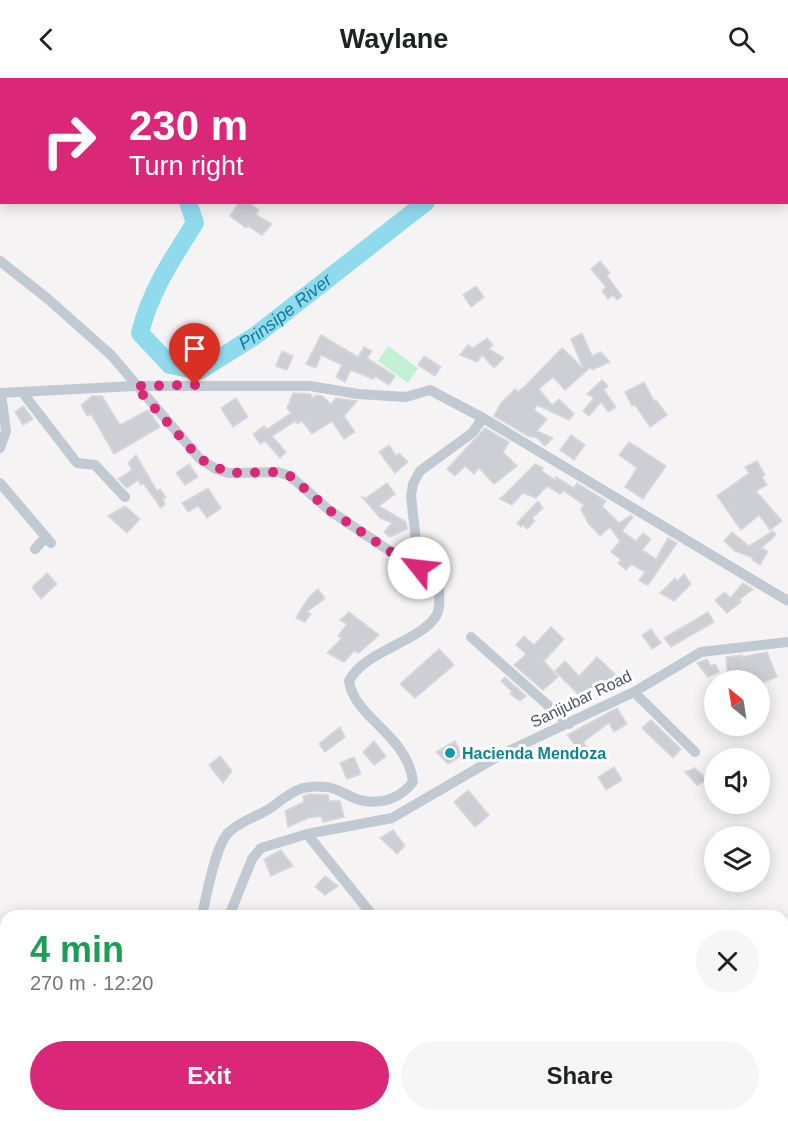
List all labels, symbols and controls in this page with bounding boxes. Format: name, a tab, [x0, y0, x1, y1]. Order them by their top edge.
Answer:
icon: back	[30, 23, 63, 56]
icon: search	[725, 23, 758, 56]
text: Waylane	[340, 24, 448, 54]
icon: right	[30, 102, 108, 180]
text: 230 m	[129, 102, 248, 149]
text: Turn right	[129, 151, 244, 181]
water label: Prinsipe River	[235, 269, 337, 354]
pin	[169, 323, 220, 385]
icon: arrive	[178, 332, 211, 365]
position arrow	[387, 536, 451, 600]
street label: Sanijubar Road	[528, 667, 634, 731]
north arrow	[704, 670, 770, 736]
map controls	[704, 670, 770, 892]
place label: Hacienda Mendoza	[462, 745, 606, 762]
marker: Hacienda Mendoza	[443, 746, 457, 760]
button: sound	[704, 748, 770, 814]
button: layers	[704, 826, 770, 892]
text: 4 min	[30, 929, 124, 970]
button: close	[696, 930, 759, 993]
text: 270 m · 12:20	[30, 972, 153, 994]
button: Exit	[30, 1041, 389, 1110]
button: Share	[401, 1041, 759, 1110]

